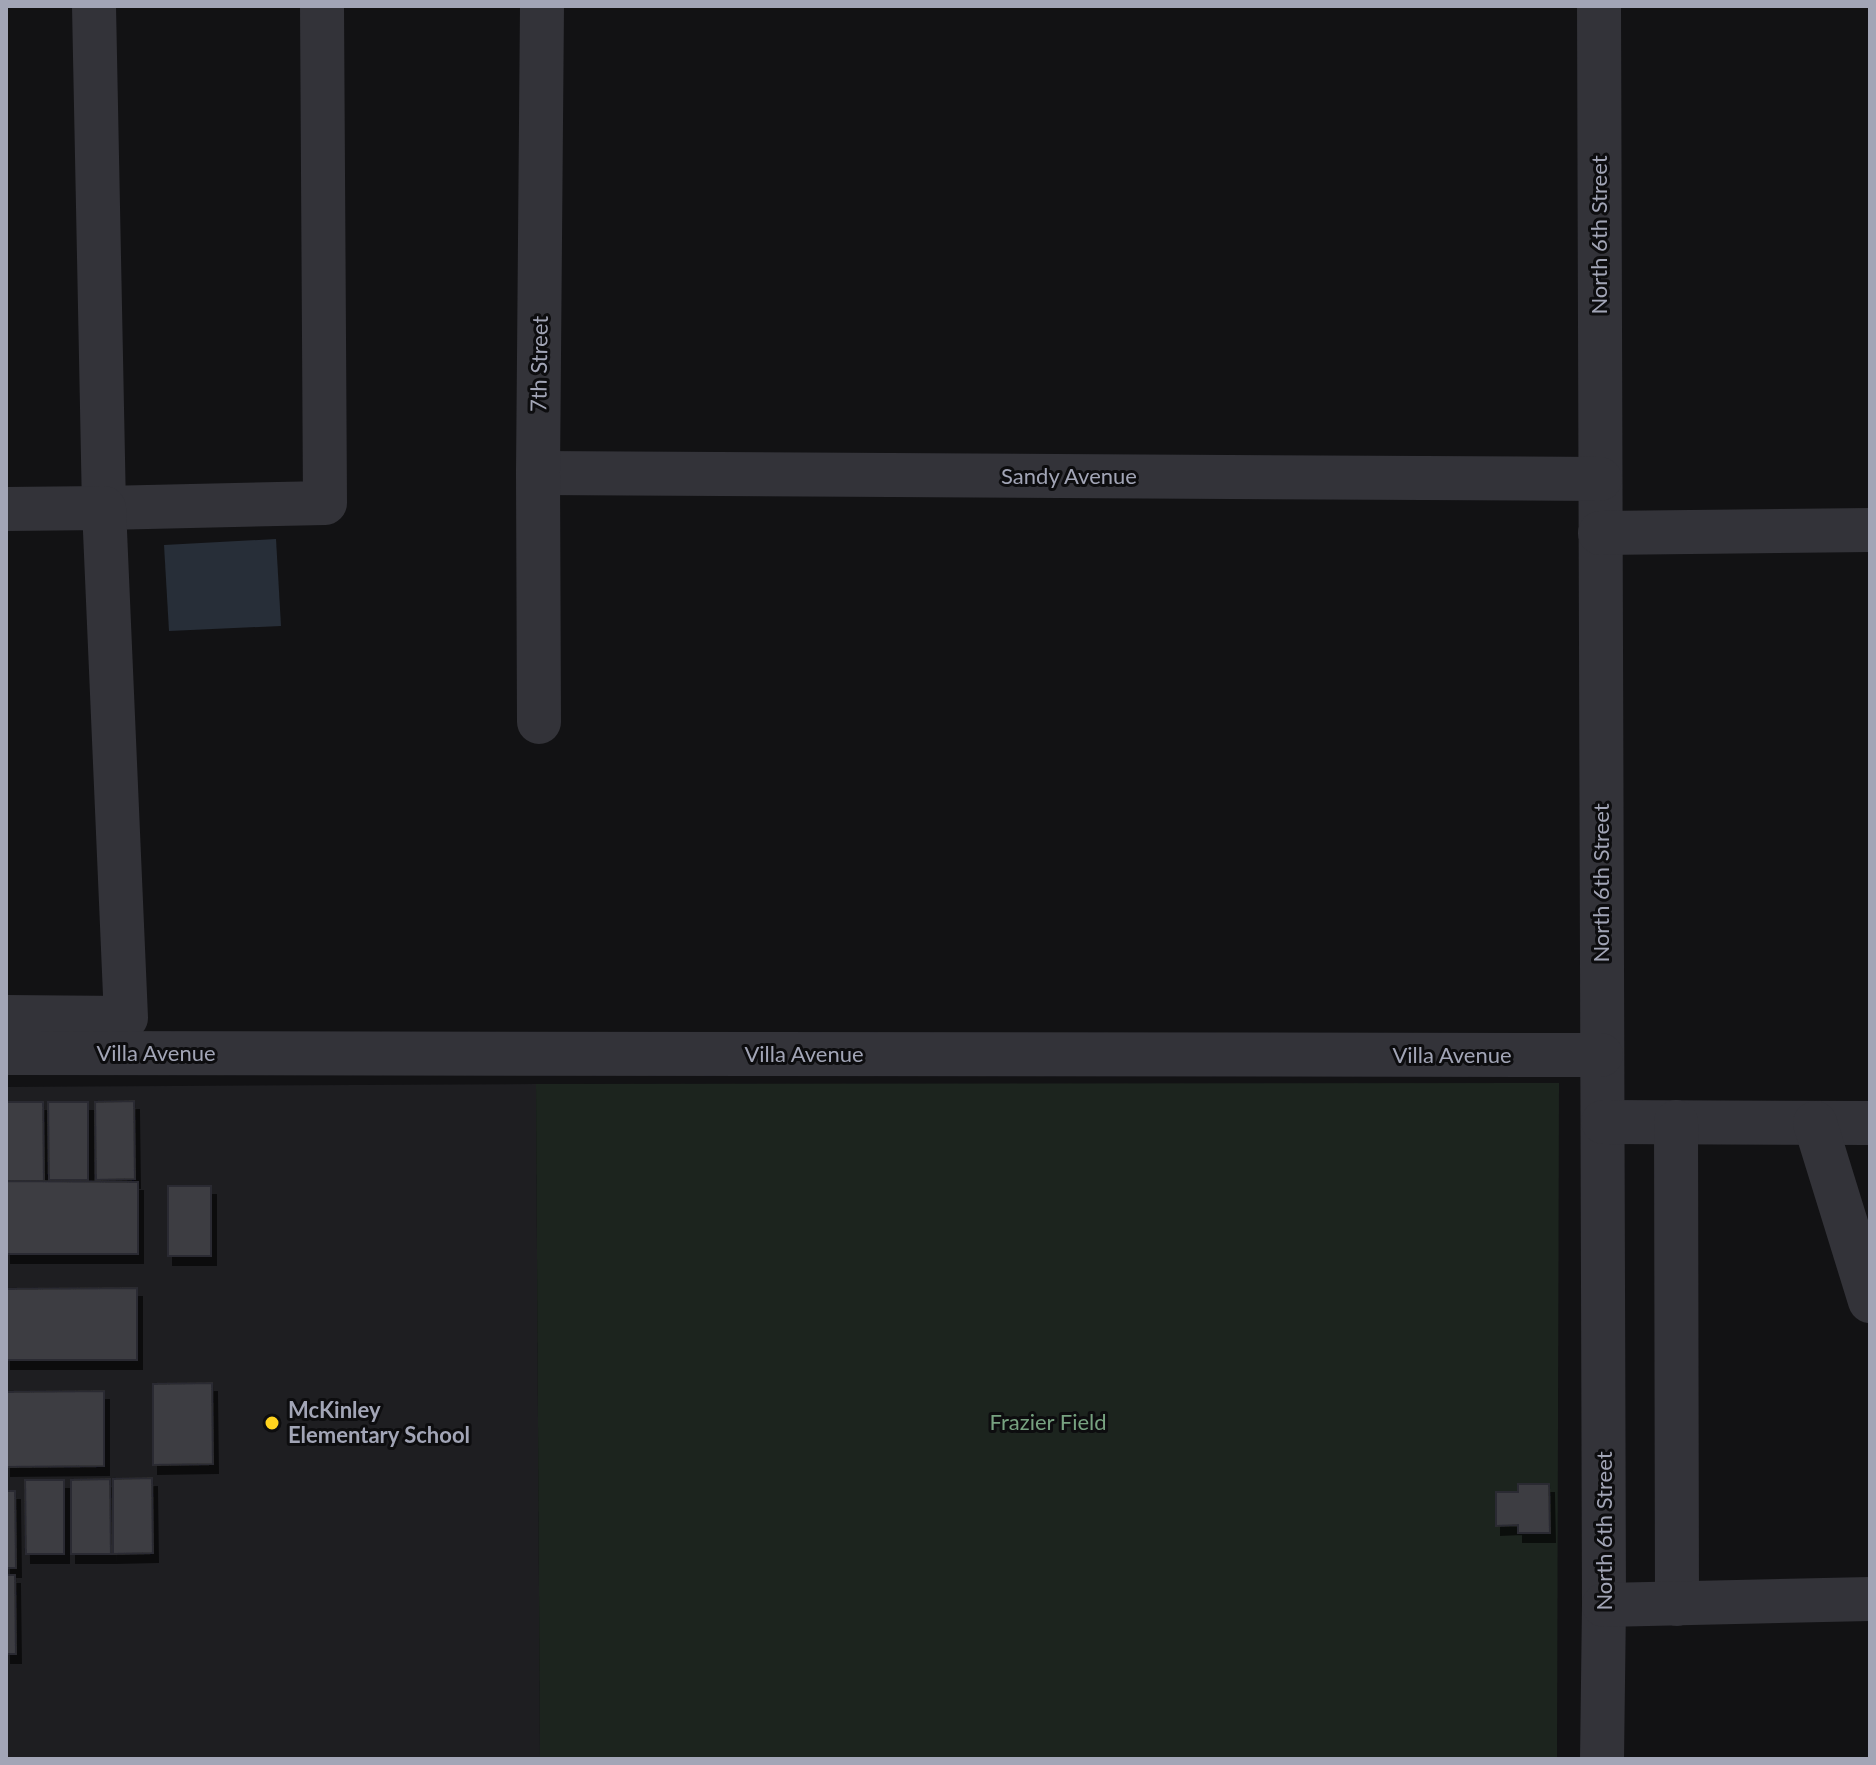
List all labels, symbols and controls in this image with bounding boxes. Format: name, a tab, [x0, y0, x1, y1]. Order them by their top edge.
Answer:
street label: North 6th Street	[1585, 155, 1612, 315]
street label: 7th Street	[524, 315, 553, 412]
street label: Sandy Avenue	[1001, 462, 1137, 489]
street label: North 6th Street	[1587, 803, 1614, 963]
street label: Villa Avenue	[96, 1039, 216, 1066]
street label: Villa Avenue	[744, 1040, 864, 1067]
street label: Villa Avenue	[1392, 1041, 1512, 1068]
place label: McKinley Elementary School	[288, 1396, 470, 1448]
park label: Frazier Field	[989, 1408, 1107, 1435]
marker: McKinley Elementary School	[263, 1414, 281, 1432]
street label: North 6th Street	[1590, 1451, 1617, 1611]

